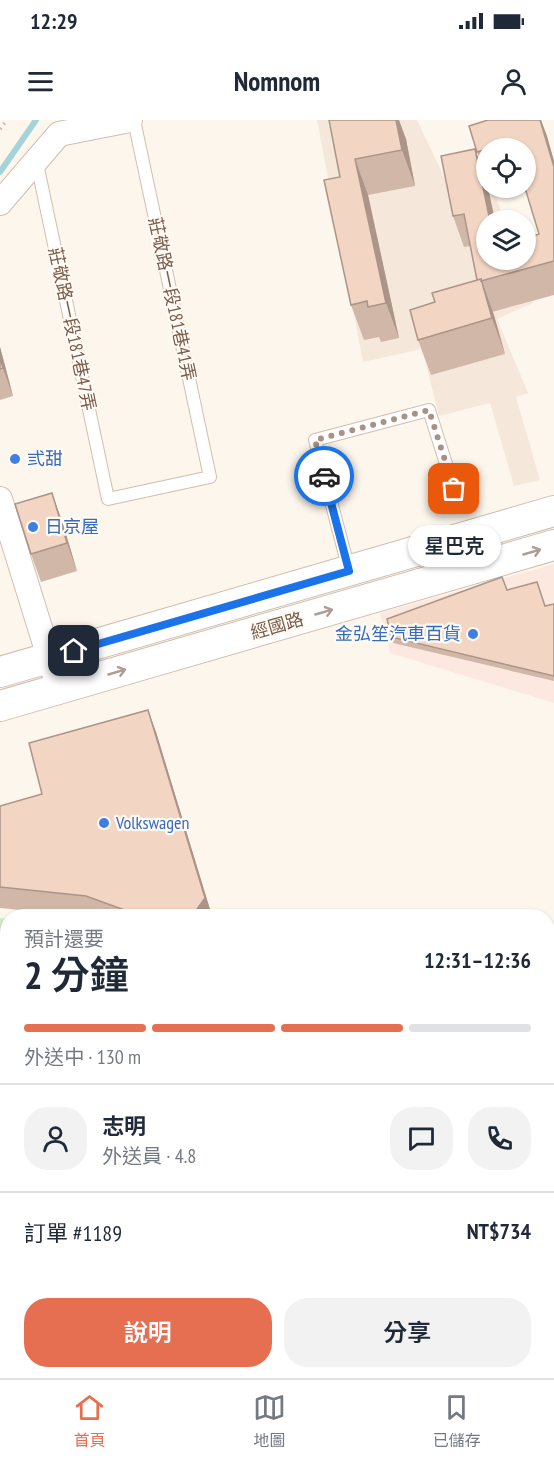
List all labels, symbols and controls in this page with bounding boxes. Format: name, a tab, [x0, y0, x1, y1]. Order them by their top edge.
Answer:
text: 12:29	[30, 7, 78, 35]
text: Nomnom	[234, 64, 320, 98]
icon: menu	[24, 65, 57, 98]
icon: person	[497, 65, 530, 98]
map controls	[476, 138, 536, 270]
button: locate	[476, 138, 536, 198]
button: layers	[476, 210, 536, 270]
street label: 莊敬路一段181巷41弄	[144, 215, 201, 383]
street label: 莊敬路一段181巷47弄	[44, 245, 101, 413]
courier	[294, 446, 354, 506]
place label: 弎甜	[27, 447, 63, 470]
marker: 弎甜	[8, 452, 22, 466]
icon: car	[308, 460, 341, 493]
pin	[428, 463, 479, 514]
icon: bag	[437, 472, 470, 505]
place label: 日京屋	[45, 515, 99, 538]
marker: 日京屋	[26, 520, 40, 534]
callout: 星巴克	[408, 525, 500, 567]
text: 星巴克	[425, 533, 485, 559]
one-way arrow	[522, 546, 541, 557]
one-way arrow	[314, 606, 333, 617]
street label: 經國路	[248, 607, 306, 644]
place label: 金弘笙汽車百貨	[335, 622, 461, 645]
pin	[48, 625, 99, 676]
marker: 金弘笙汽車百貨	[466, 627, 480, 641]
icon: home	[57, 634, 90, 667]
one-way arrow	[107, 666, 126, 677]
place label: Volkswagen	[115, 811, 189, 834]
marker: Volkswagen	[97, 816, 111, 830]
text: 預計還要	[24, 926, 104, 952]
text: 12:31–12:36	[424, 946, 531, 974]
text: 2 分鐘	[24, 949, 129, 1000]
text: 外送中 · 130 m	[24, 1044, 141, 1070]
button: person	[24, 1107, 87, 1170]
button: chat	[390, 1107, 453, 1170]
button: phone	[468, 1107, 531, 1170]
text: 志明	[102, 1112, 146, 1140]
text: 外送員 · 4.8	[102, 1143, 196, 1169]
text: NT$734	[467, 1217, 531, 1245]
text: 訂單 #1189	[24, 1219, 122, 1247]
button: 說明	[24, 1298, 272, 1367]
button: 分享	[284, 1298, 531, 1367]
tab: 首頁	[73, 1391, 106, 1451]
tab: 地圖	[253, 1391, 286, 1451]
tab: 已儲存	[433, 1391, 481, 1451]

